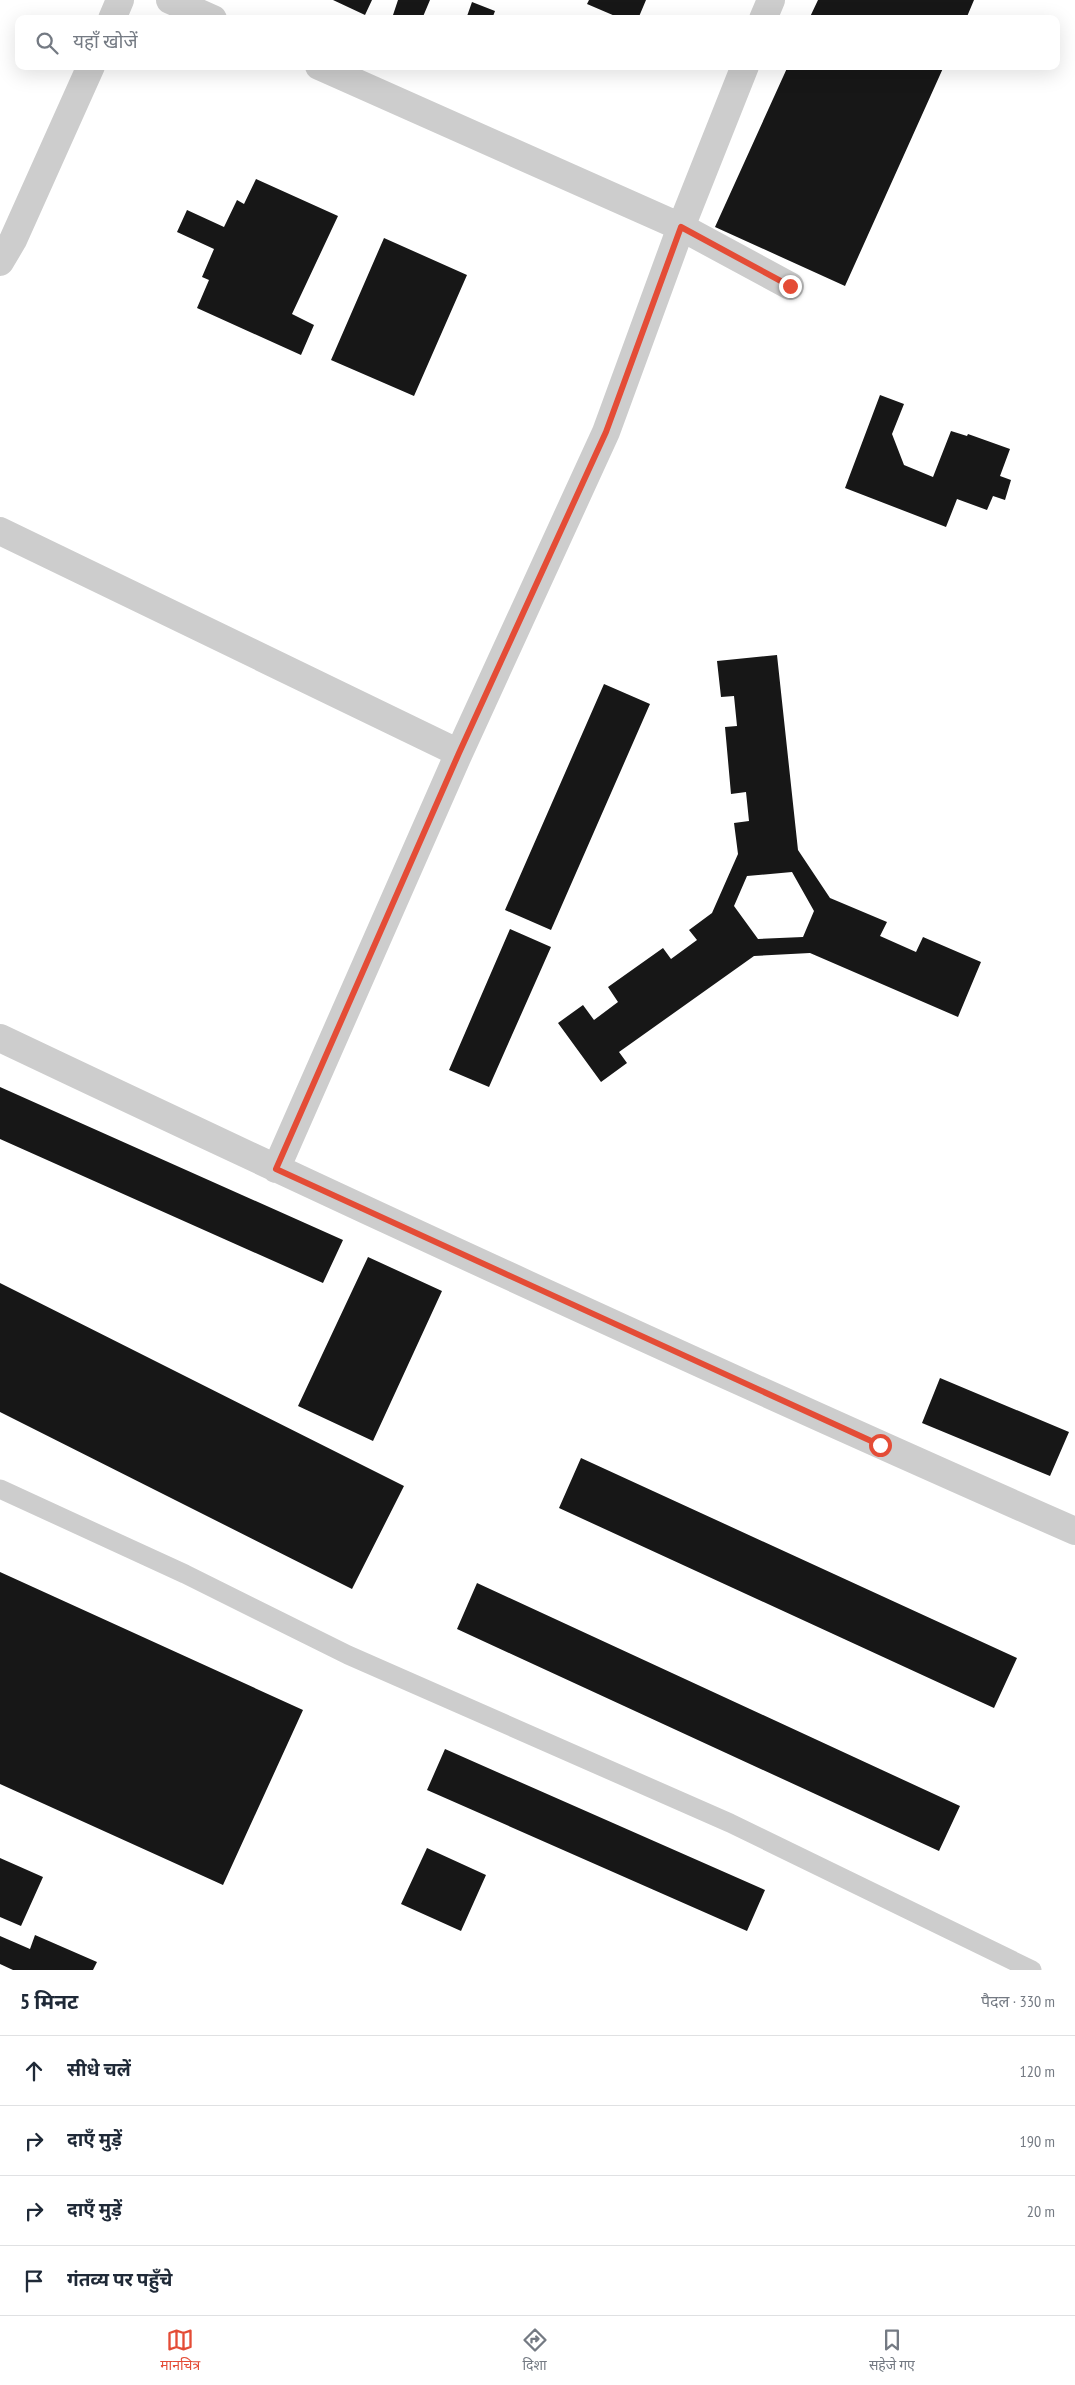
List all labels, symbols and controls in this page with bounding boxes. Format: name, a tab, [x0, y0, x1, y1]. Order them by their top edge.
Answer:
search box	[15, 15, 1060, 70]
icon: search	[33, 29, 61, 57]
text: यहाँ खोजें	[73, 29, 138, 53]
route end	[779, 275, 802, 298]
route start	[869, 1434, 892, 1457]
text: 5 मिनट	[20, 1988, 78, 2015]
text: पैदल · 330 m	[981, 1991, 1055, 2011]
icon: ahead	[20, 2057, 48, 2085]
text: सीधे चलें	[67, 2057, 131, 2081]
text: 120 m	[1020, 2061, 1055, 2081]
icon: right	[20, 2127, 48, 2155]
text: दाएँ मुड़ें	[67, 2127, 122, 2151]
text: 190 m	[1020, 2131, 1055, 2151]
icon: right	[20, 2197, 48, 2225]
text: दाएँ मुड़ें	[67, 2197, 122, 2221]
text: 20 m	[1027, 2201, 1055, 2221]
icon: arrive	[20, 2267, 48, 2295]
text: गंतव्य पर पहुँचे	[67, 2267, 172, 2291]
tab: मानचित्र	[160, 2326, 200, 2376]
tab: दिशा	[521, 2326, 549, 2376]
tab: सहेजे गए	[869, 2326, 915, 2376]

